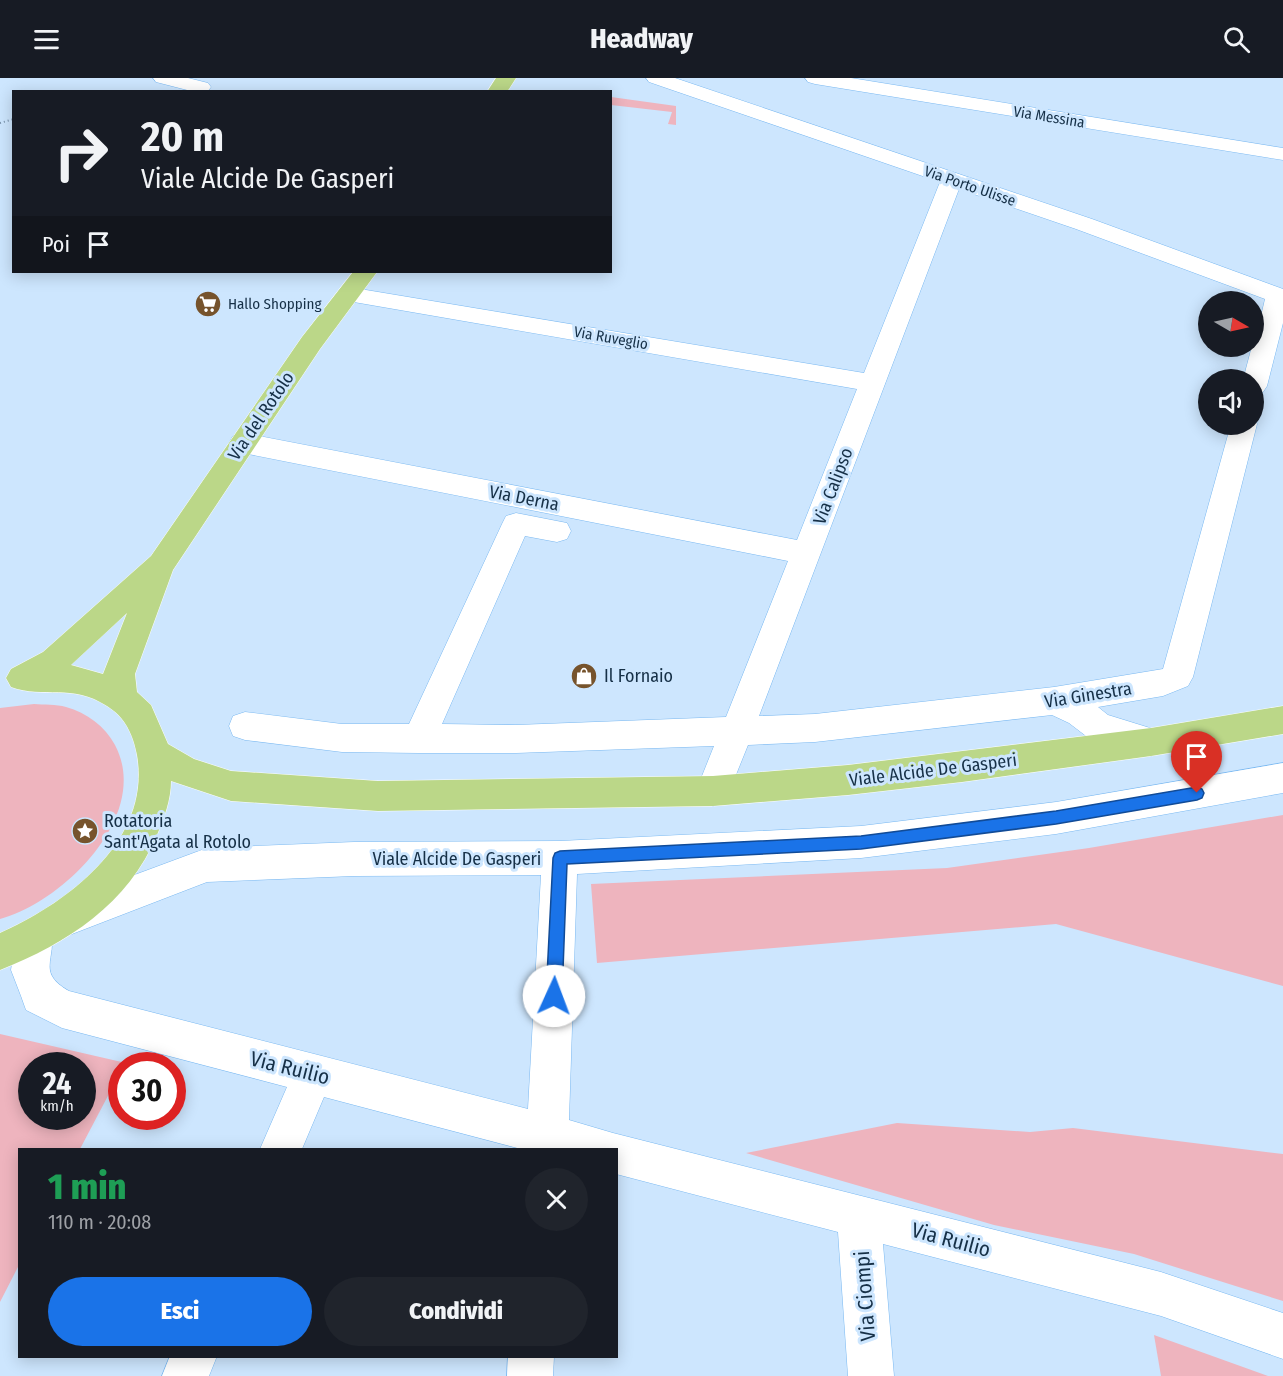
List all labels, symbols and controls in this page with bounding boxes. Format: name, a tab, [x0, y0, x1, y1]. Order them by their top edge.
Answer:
icon: menu	[30, 23, 63, 56]
text: Headway	[590, 23, 693, 55]
icon: search	[1220, 23, 1253, 56]
street label: Via Messina	[1012, 102, 1086, 132]
text: 20 m	[141, 112, 224, 162]
icon: right	[42, 114, 120, 192]
street label: Via Porto Ulisse	[922, 162, 1018, 210]
text: Viale Alcide De Gasperi	[141, 163, 394, 195]
icon: arrive	[82, 228, 115, 261]
text: Poi	[42, 231, 70, 258]
supermarket icon: Hallo Shopping	[193, 289, 223, 319]
north arrow	[1198, 291, 1264, 357]
map controls	[1198, 291, 1264, 435]
place label: Hallo Shopping	[228, 295, 321, 313]
street label: Via Ruveglio	[572, 323, 650, 353]
street label: Via del Rotolo	[223, 367, 299, 465]
button: sound	[1198, 369, 1264, 435]
street label: Via Calipso	[808, 445, 858, 527]
street label: Via Derna	[487, 480, 561, 516]
shop icon: Il Fornaio	[569, 661, 599, 691]
place label: Il Fornaio	[604, 665, 673, 687]
street label: Via Ginestra	[1043, 677, 1133, 713]
pin	[1171, 731, 1222, 793]
icon: arrive	[1180, 740, 1213, 773]
street label: Viale Alcide De Gasperi	[848, 749, 1018, 791]
place label: Rotatoria Sant'Agata al Rotolo	[104, 810, 251, 853]
place icon: Rotatoria Sant'Agata al Rotolo	[70, 816, 100, 846]
street label: Viale Alcide De Gasperi	[373, 848, 541, 870]
position arrow	[522, 964, 586, 1028]
street label: Via Ruilio	[248, 1046, 332, 1090]
speed limit sign: 30	[108, 1052, 186, 1130]
text: 24	[43, 1066, 71, 1102]
text: km/h	[40, 1097, 74, 1115]
text: 1 min	[48, 1165, 126, 1209]
button: close	[525, 1168, 588, 1231]
text: 110 m · 20:08	[48, 1210, 151, 1234]
street label: Via Ruilio	[909, 1217, 993, 1263]
street label: Via Ciompi	[849, 1250, 881, 1342]
button: Esci	[48, 1277, 312, 1346]
button: Condividi	[324, 1277, 588, 1346]

